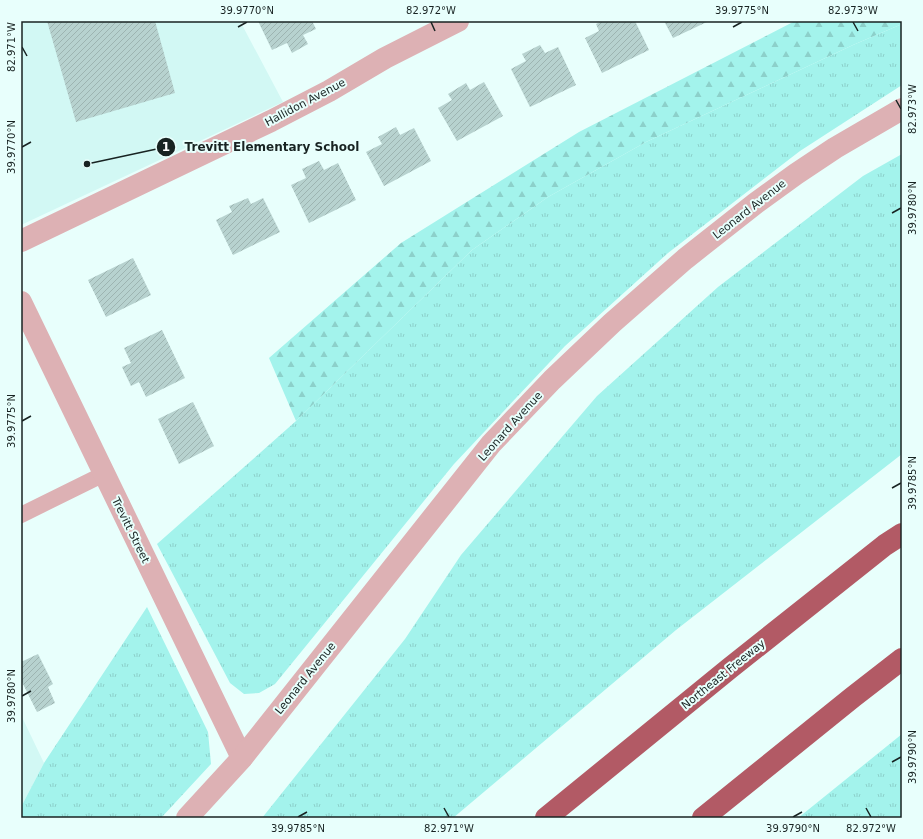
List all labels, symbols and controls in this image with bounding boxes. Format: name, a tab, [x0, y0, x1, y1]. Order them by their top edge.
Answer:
text: 39.9770°N	[220, 5, 274, 16]
text: 82.972°W	[406, 5, 456, 16]
text: 39.9775°N	[715, 5, 769, 16]
text: 82.973°W	[828, 5, 878, 16]
text: 82.971°W	[6, 22, 17, 72]
street label: Hallidon Avenue	[263, 76, 348, 129]
text: 82.973°W	[907, 84, 918, 134]
text: 39.9770°N	[6, 120, 17, 174]
callout: Trevitt Elementary School	[156, 135, 367, 159]
text: 1	[162, 140, 170, 154]
text: Trevitt Elementary School	[185, 140, 359, 154]
street label: Leonard Avenue	[710, 177, 788, 242]
text: 39.9780°N	[907, 181, 918, 235]
street label: Leonard Avenue	[476, 389, 545, 464]
text: 39.9775°N	[6, 394, 17, 448]
text: 39.9785°N	[907, 456, 918, 510]
street label: Trevitt Street	[109, 494, 152, 566]
street label: Northeast Freeway	[679, 636, 768, 712]
street label: Leonard Avenue	[272, 640, 339, 717]
text: 39.9780°N	[6, 669, 17, 723]
text: 39.9790°N	[907, 730, 918, 784]
text: 39.9785°N	[271, 823, 325, 834]
text: 82.971°W	[424, 823, 474, 834]
text: 39.9790°N	[766, 823, 820, 834]
text: 82.972°W	[846, 823, 896, 834]

